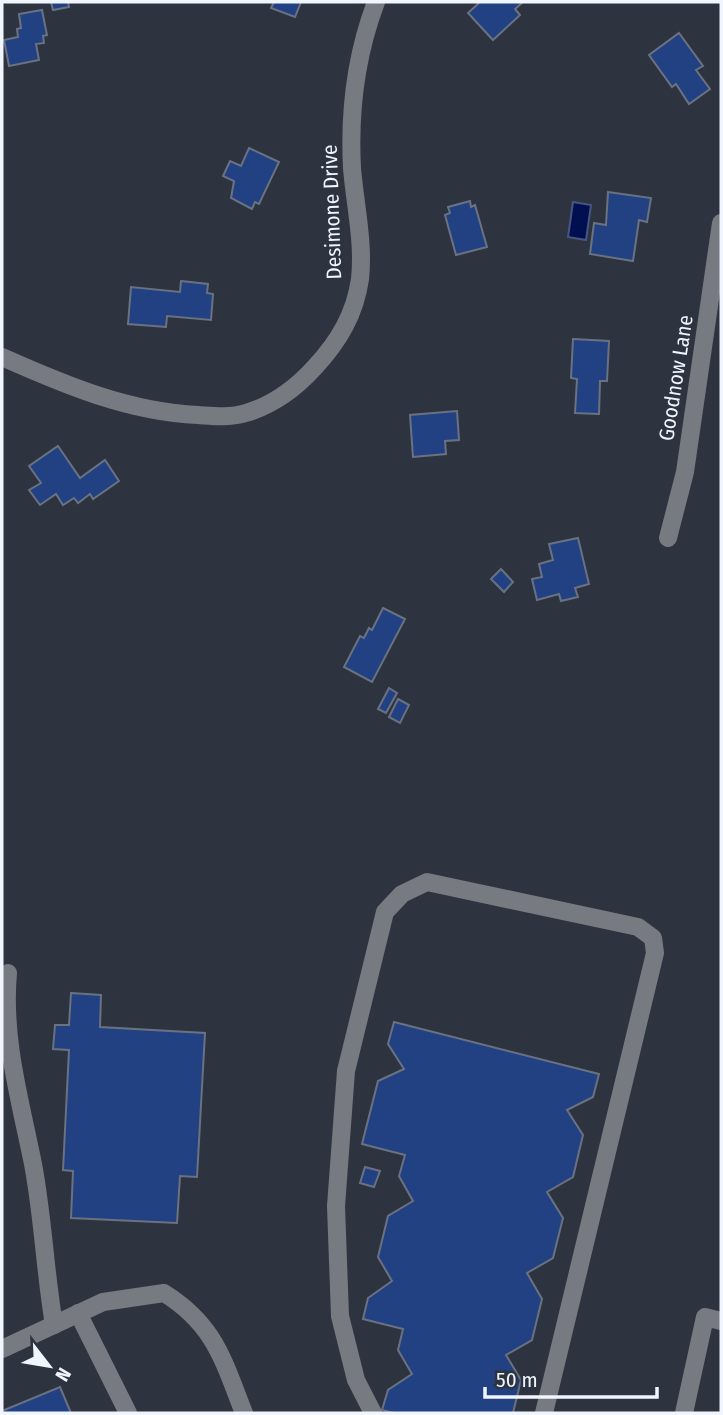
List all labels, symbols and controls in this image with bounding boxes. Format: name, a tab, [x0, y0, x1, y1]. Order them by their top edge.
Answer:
street label: Desimone Drive	[317, 144, 347, 280]
street label: Goodnow Lane	[653, 313, 699, 443]
north arrow	[14, 1331, 84, 1401]
scale bar	[485, 1356, 656, 1400]
text: N	[50, 1364, 76, 1385]
text: 50 m	[496, 1367, 538, 1393]

